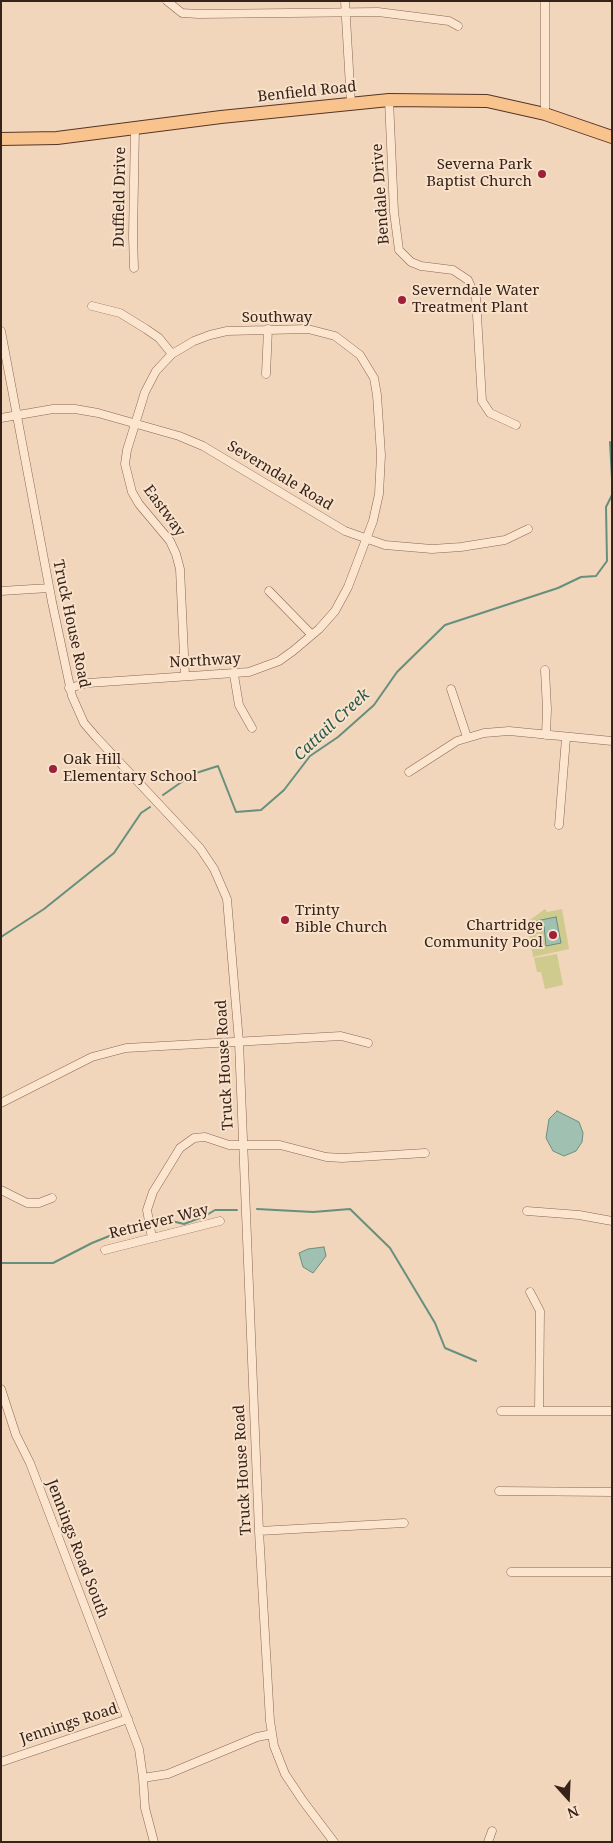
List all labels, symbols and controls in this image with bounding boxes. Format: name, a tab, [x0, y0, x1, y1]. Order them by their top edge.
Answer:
street label: Benfield Road	[257, 78, 357, 106]
street label: Bendale Drive	[368, 143, 394, 245]
street label: Duffield Drive	[110, 146, 130, 248]
place label: Severna Park Baptist Church	[426, 156, 532, 191]
marker: Severna Park Baptist Church	[536, 168, 548, 180]
place label: Severndale Water Treatment Plant	[412, 282, 539, 317]
marker: Severndale Water Treatment Plant	[396, 294, 408, 306]
street label: Southway	[242, 309, 312, 327]
street label: Severndale Road	[224, 437, 336, 515]
street label: Eastway	[139, 482, 189, 540]
street label: Truck House Road	[49, 558, 93, 690]
street label: Northway	[169, 650, 241, 672]
water label: Cattail Creek	[290, 685, 374, 765]
place label: Oak Hill Elementary School	[63, 751, 197, 786]
marker: Oak Hill Elementary School	[47, 763, 59, 775]
place label: Trinty Bible Church	[295, 902, 388, 937]
marker: Trinty Bible Church	[279, 914, 291, 926]
place label: Chartridge Community Pool	[424, 917, 543, 952]
marker: Chartridge Community Pool	[547, 929, 559, 941]
street label: Truck House Road	[213, 999, 237, 1131]
street label: Retriever Way	[107, 1201, 211, 1243]
street label: Truck House Road	[231, 1404, 255, 1536]
street label: Jennings Road South	[42, 1477, 112, 1621]
street label: Jennings Road	[18, 1700, 120, 1748]
north arrow	[543, 1773, 593, 1823]
text: N	[565, 1802, 582, 1823]

